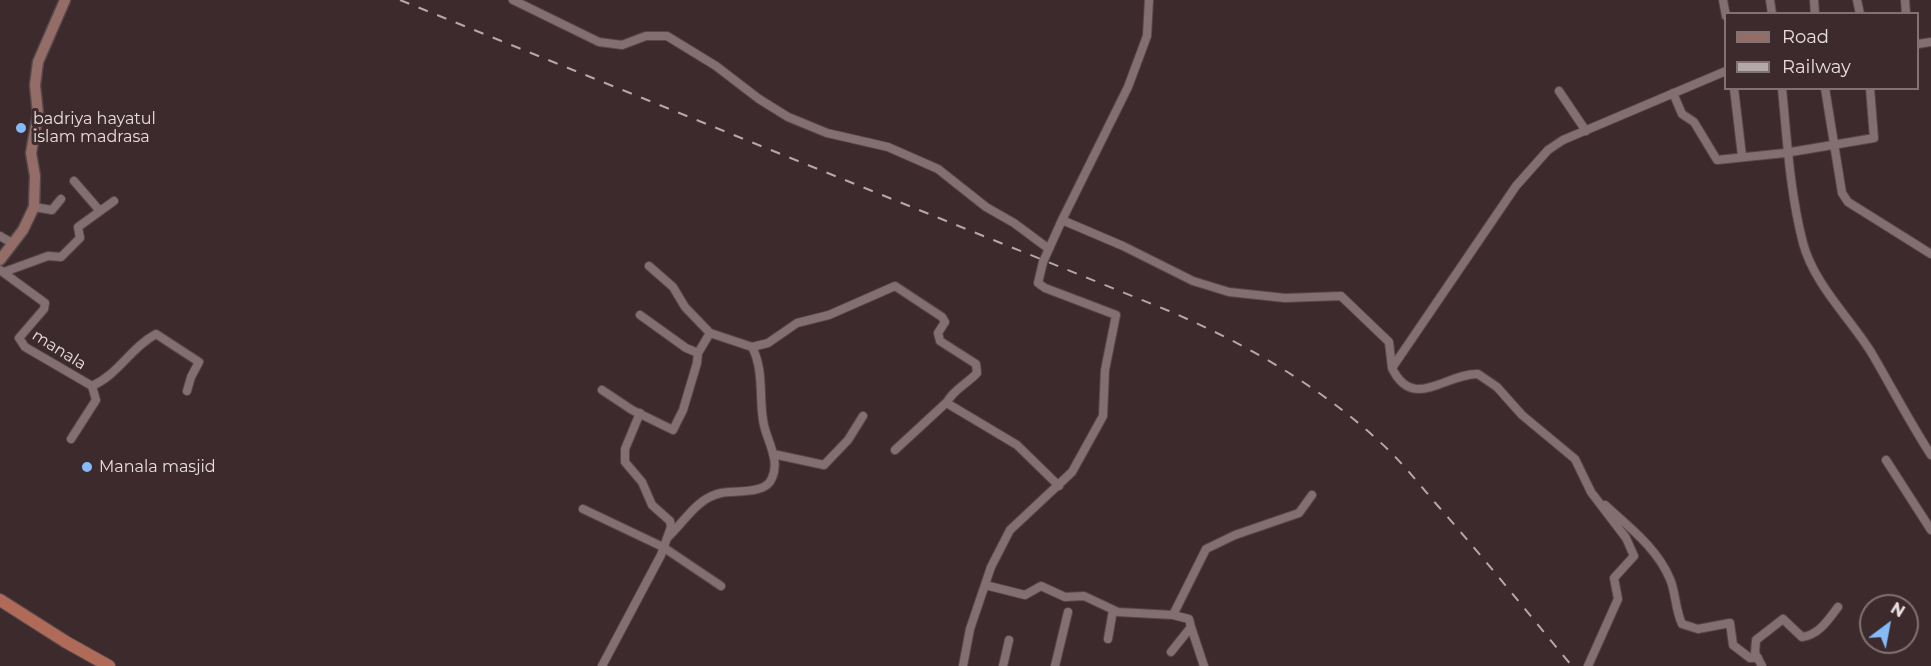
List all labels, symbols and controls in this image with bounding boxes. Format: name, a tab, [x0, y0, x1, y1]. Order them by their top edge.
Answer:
legend	[1724, 12, 1919, 90]
text: Road	[1782, 26, 1829, 48]
text: Railway	[1782, 56, 1851, 78]
place label: badriya hayatul islam madrasa	[33, 109, 156, 147]
marker: badriya hayatul islam madrasa	[14, 121, 28, 135]
street label: manala	[28, 326, 90, 374]
place label: Manala masjid	[99, 457, 216, 477]
marker: Manala masjid	[80, 460, 94, 474]
north arrow	[1859, 594, 1919, 654]
text: N	[1887, 599, 1908, 621]

